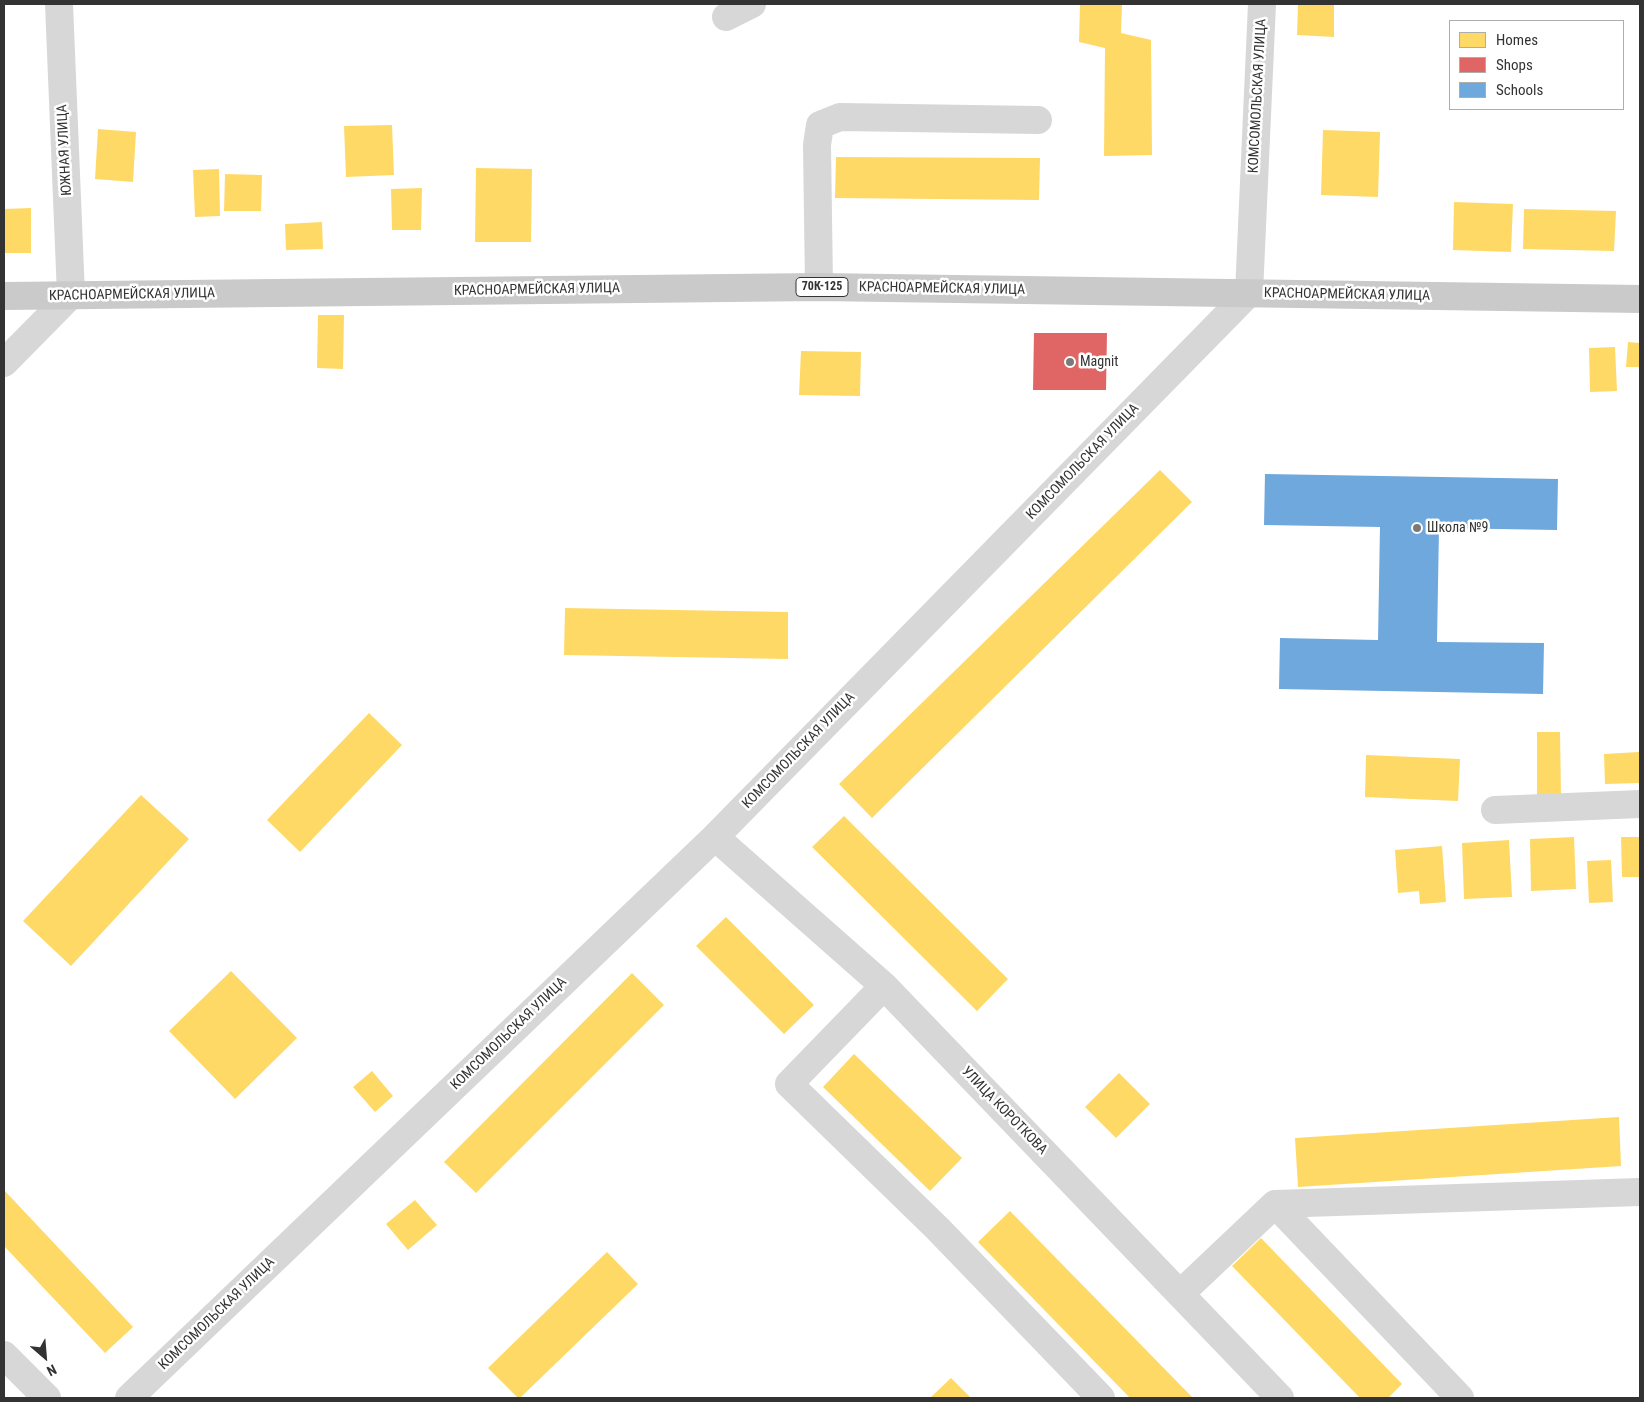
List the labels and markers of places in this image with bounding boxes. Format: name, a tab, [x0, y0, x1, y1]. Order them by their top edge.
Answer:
place label: Magnit	[1080, 354, 1118, 370]
marker: Magnit	[1064, 356, 1076, 368]
place label: Школа №9	[1427, 520, 1488, 536]
marker: Школа №9	[1411, 522, 1423, 534]

